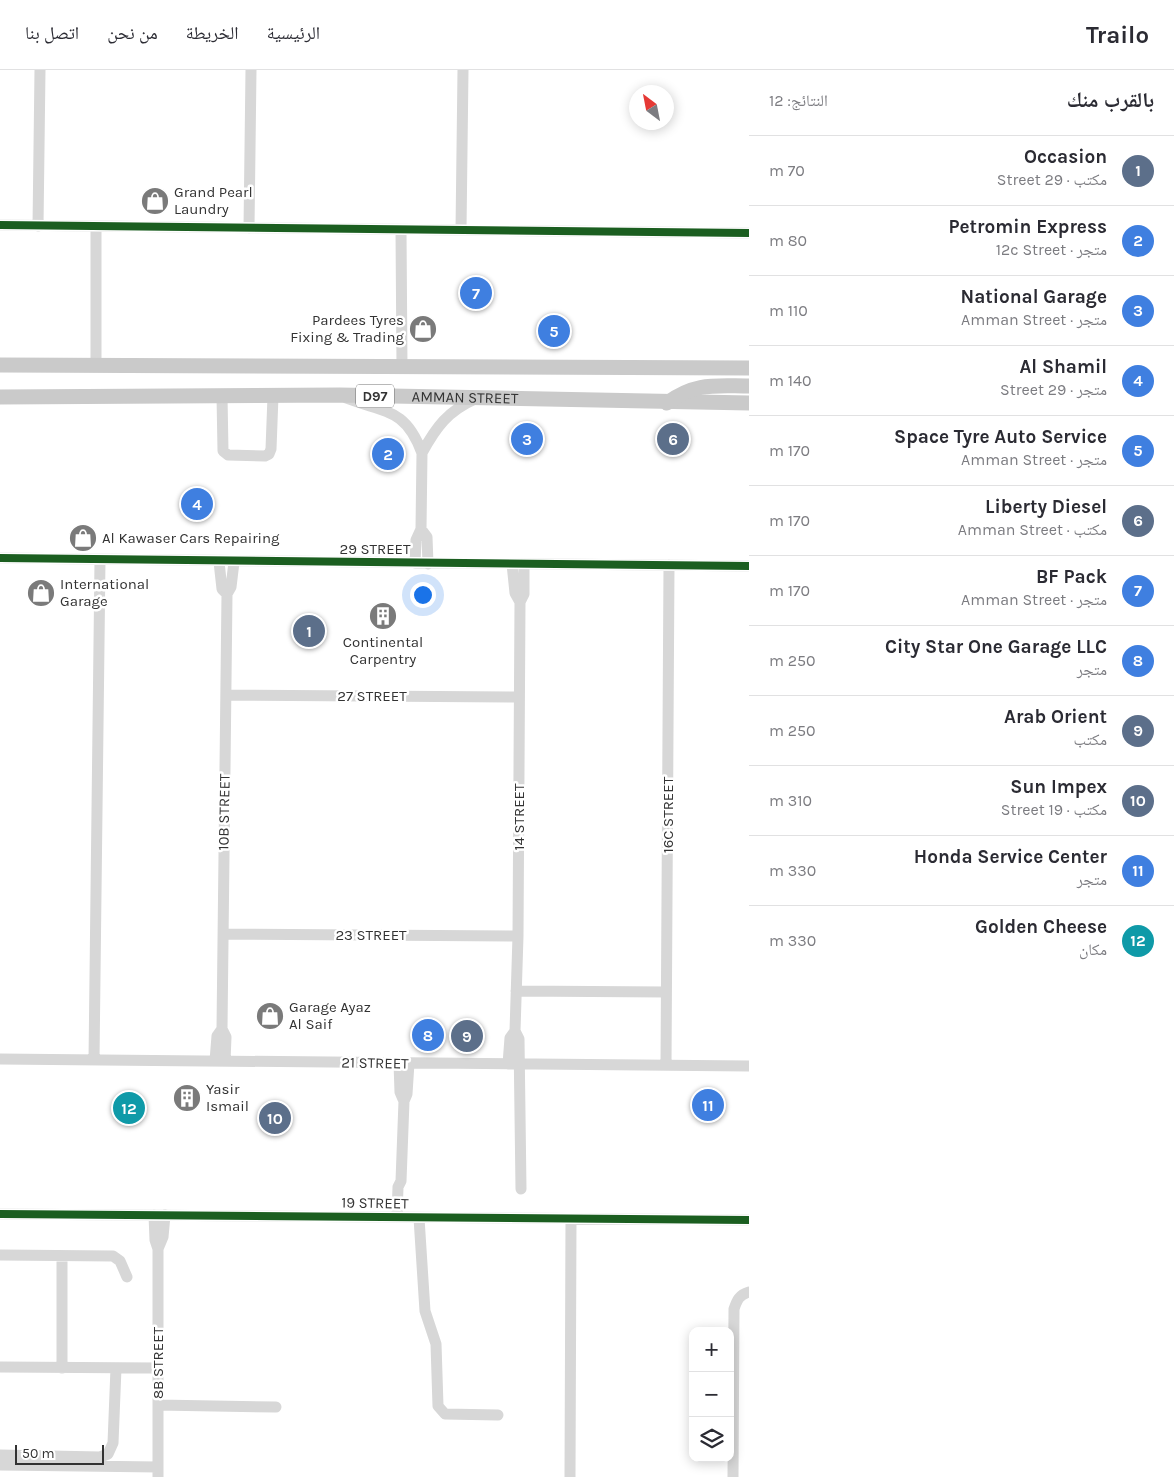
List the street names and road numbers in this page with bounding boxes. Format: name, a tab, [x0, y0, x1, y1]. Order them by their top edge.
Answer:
road number: D97	[356, 384, 394, 408]
street label: AMMAN STREET	[411, 387, 519, 407]
street label: 29 STREET	[339, 540, 411, 558]
street label: 27 STREET	[337, 687, 407, 705]
street label: 10B STREET	[214, 773, 234, 851]
street label: 16C STREET	[659, 776, 677, 853]
street label: 14 STREET	[510, 783, 528, 851]
street label: 23 STREET	[335, 926, 407, 944]
street label: 21 STREET	[341, 1053, 409, 1073]
street label: 19 STREET	[341, 1193, 409, 1213]
street label: 8B STREET	[149, 1326, 167, 1399]

